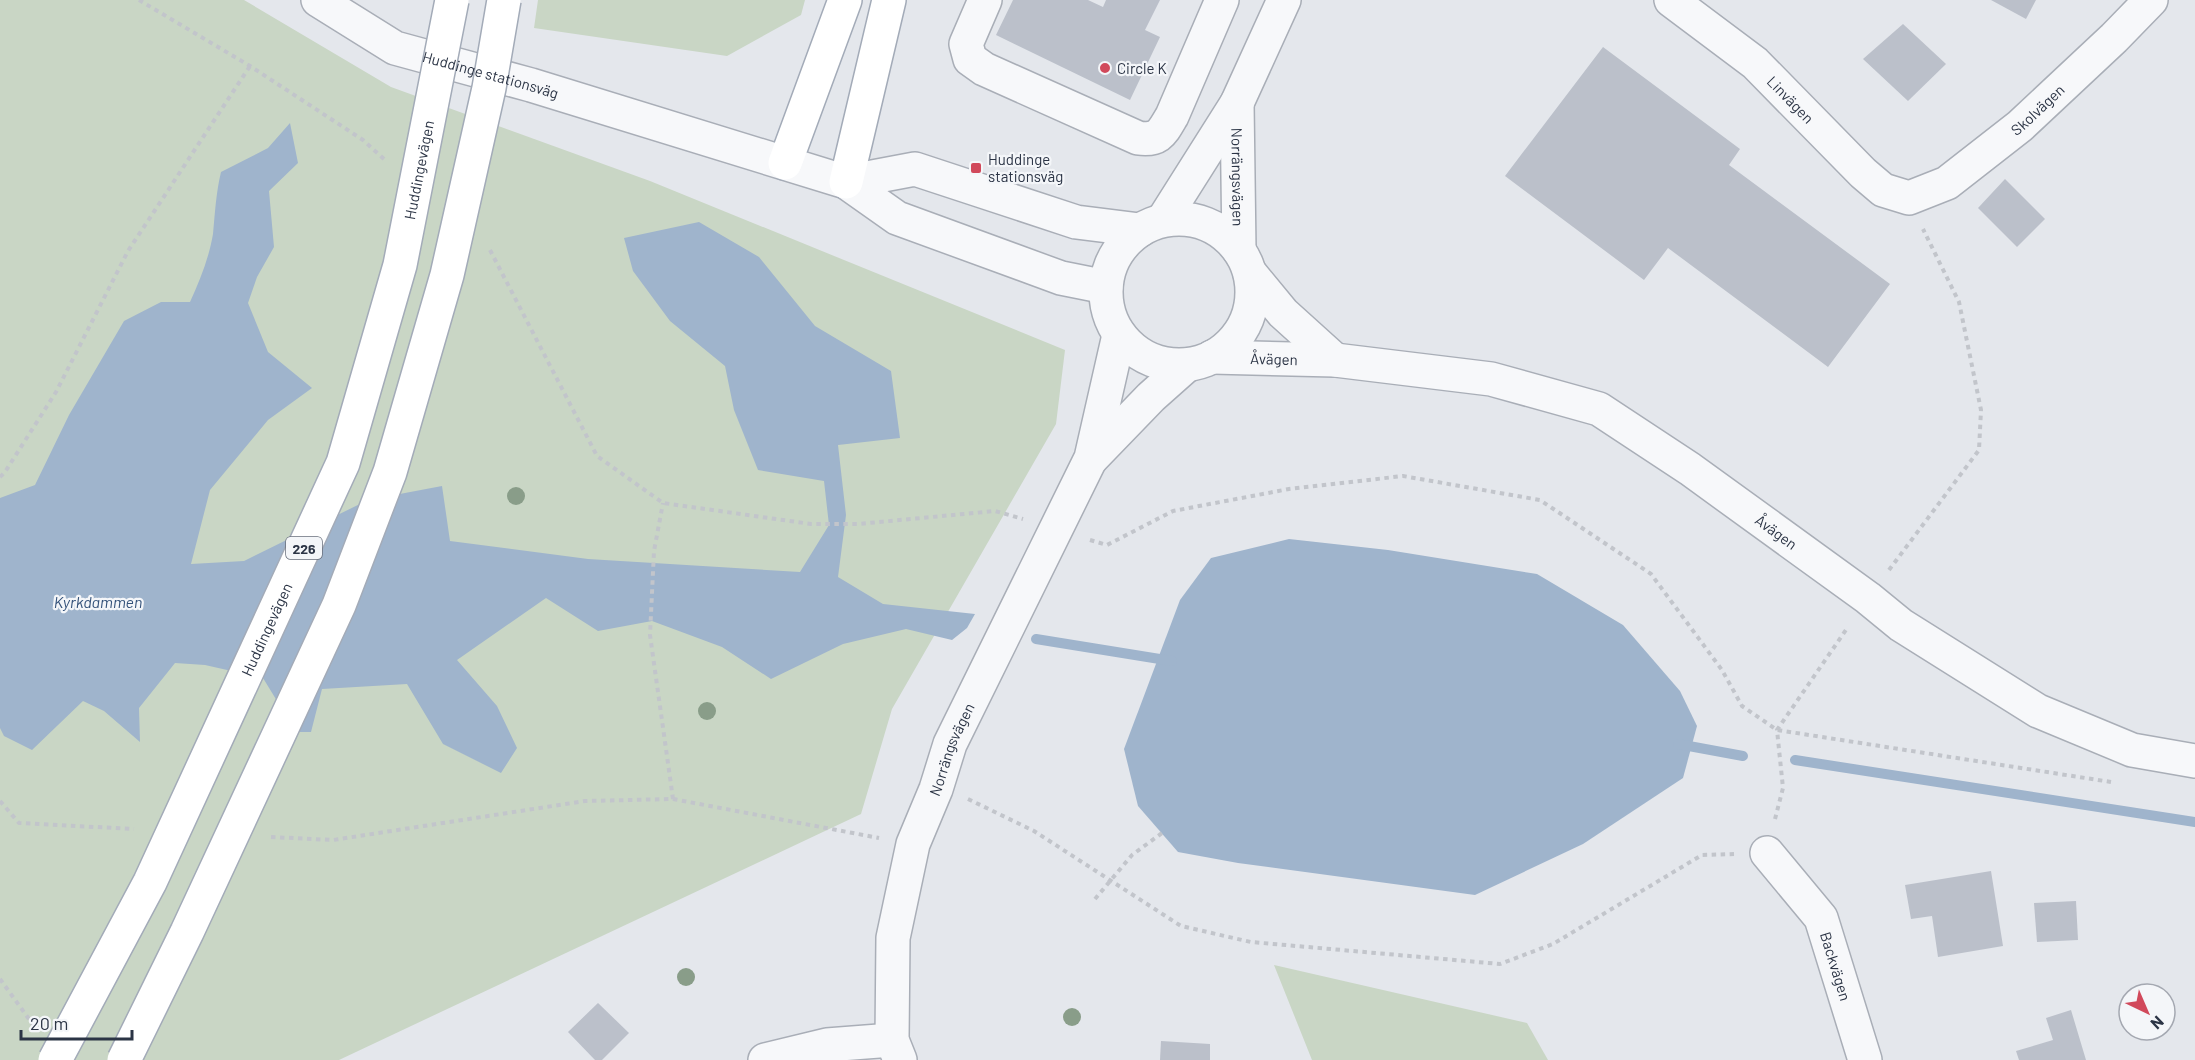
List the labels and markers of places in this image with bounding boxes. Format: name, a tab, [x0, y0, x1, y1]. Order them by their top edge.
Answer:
place label: Circle K	[1117, 59, 1167, 77]
marker: Circle K	[1098, 61, 1112, 75]
place label: Huddinge stationsväg	[988, 150, 1063, 185]
marker: Huddinge stationsväg	[969, 161, 983, 175]

